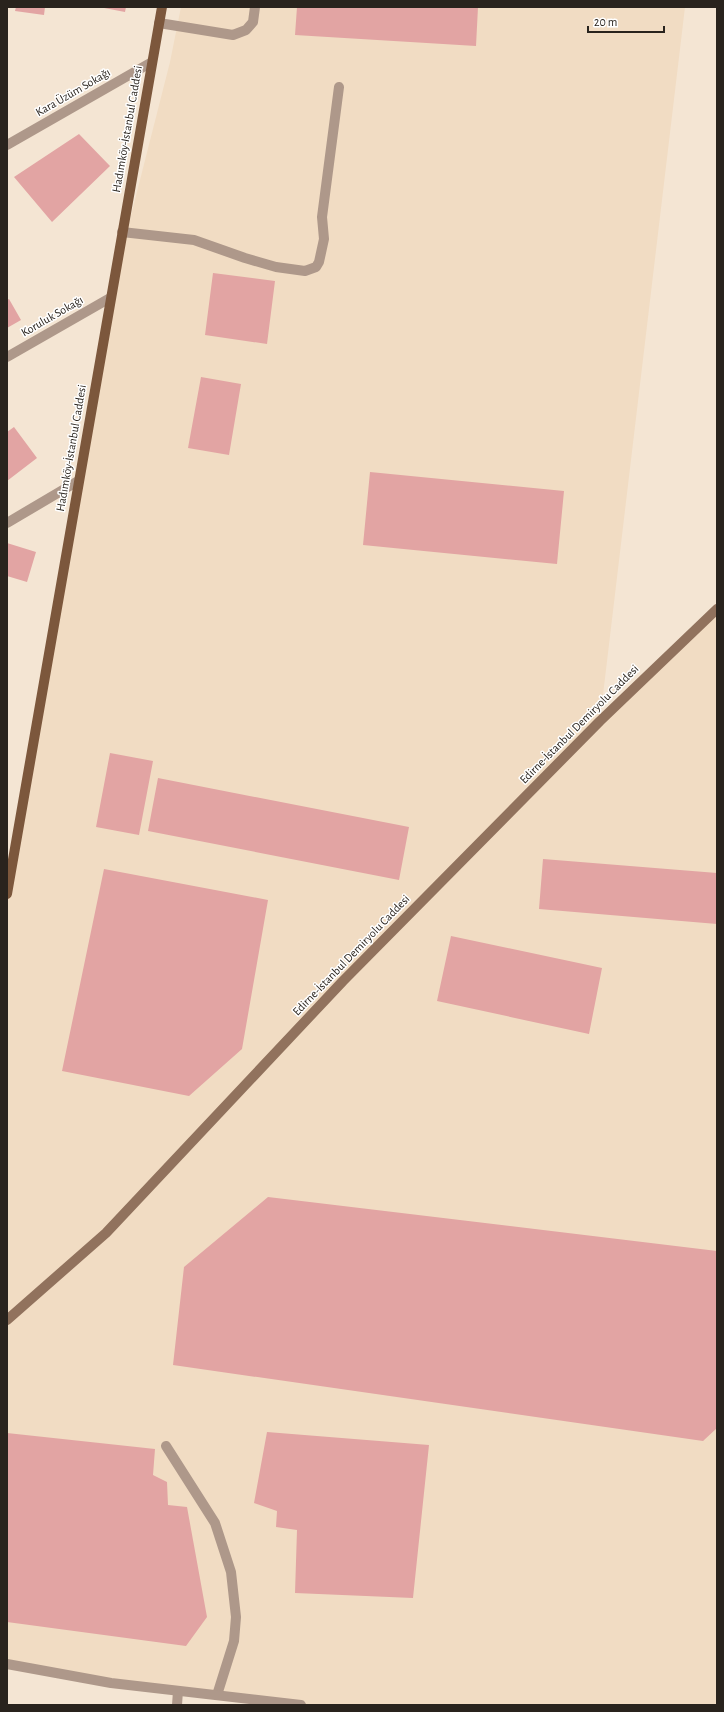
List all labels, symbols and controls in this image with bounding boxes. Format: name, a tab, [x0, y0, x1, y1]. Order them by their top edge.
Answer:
scale bar	[588, 8, 664, 34]
text: 20 m	[594, 16, 617, 28]
street label: Kara Üzüm Sokağı	[33, 65, 112, 118]
street label: Hadımköy-İstanbul Caddesi	[109, 65, 145, 193]
street label: Koruluk Sokağı	[19, 293, 85, 339]
street label: Hadımköy-İstanbul Caddesi	[53, 384, 89, 512]
street label: Edirne-İstanbul Demiryolu Caddesi	[517, 662, 641, 786]
street label: Edirne-İstanbul Demiryolu Caddesi	[290, 892, 412, 1018]

